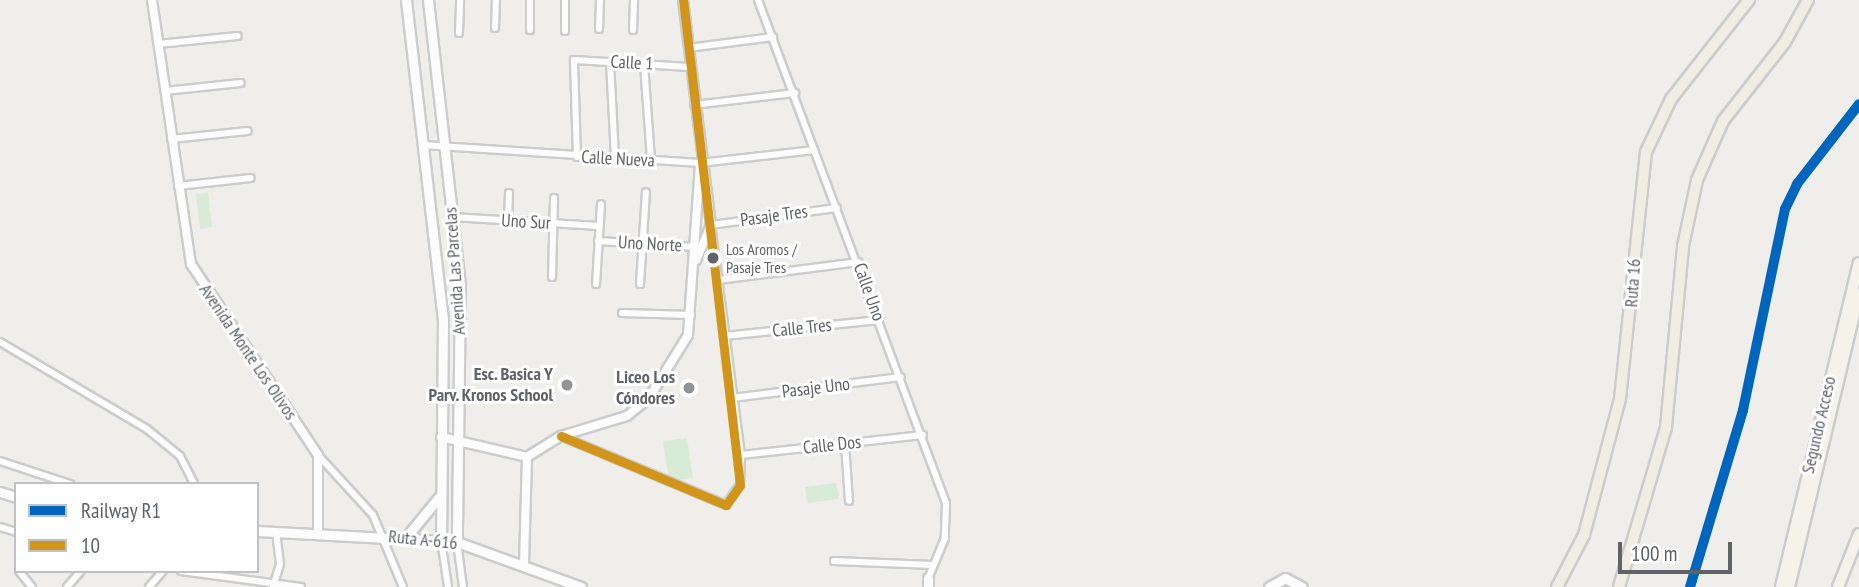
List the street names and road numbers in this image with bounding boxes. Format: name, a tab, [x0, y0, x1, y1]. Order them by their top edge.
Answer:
street label: Calle 1	[610, 51, 654, 75]
street label: Calle Nueva	[581, 146, 655, 172]
street label: Pasaje Tres	[739, 201, 809, 231]
street label: Avenida Las Parcelas	[440, 206, 470, 336]
street label: Uno Sur	[501, 210, 551, 234]
street label: Uno Norte	[618, 232, 682, 256]
street label: Ruta 16	[1621, 258, 1645, 308]
street label: Calle Uno	[849, 260, 889, 324]
street label: Avenida Monte Los Olivos	[194, 280, 302, 424]
street label: Calle Tres	[771, 314, 833, 342]
street label: Pasaje Uno	[781, 373, 851, 403]
street label: Segundo Acceso	[1797, 374, 1841, 476]
street label: Calle Dos	[802, 431, 862, 459]
street label: Ruta A-616	[387, 526, 459, 554]

